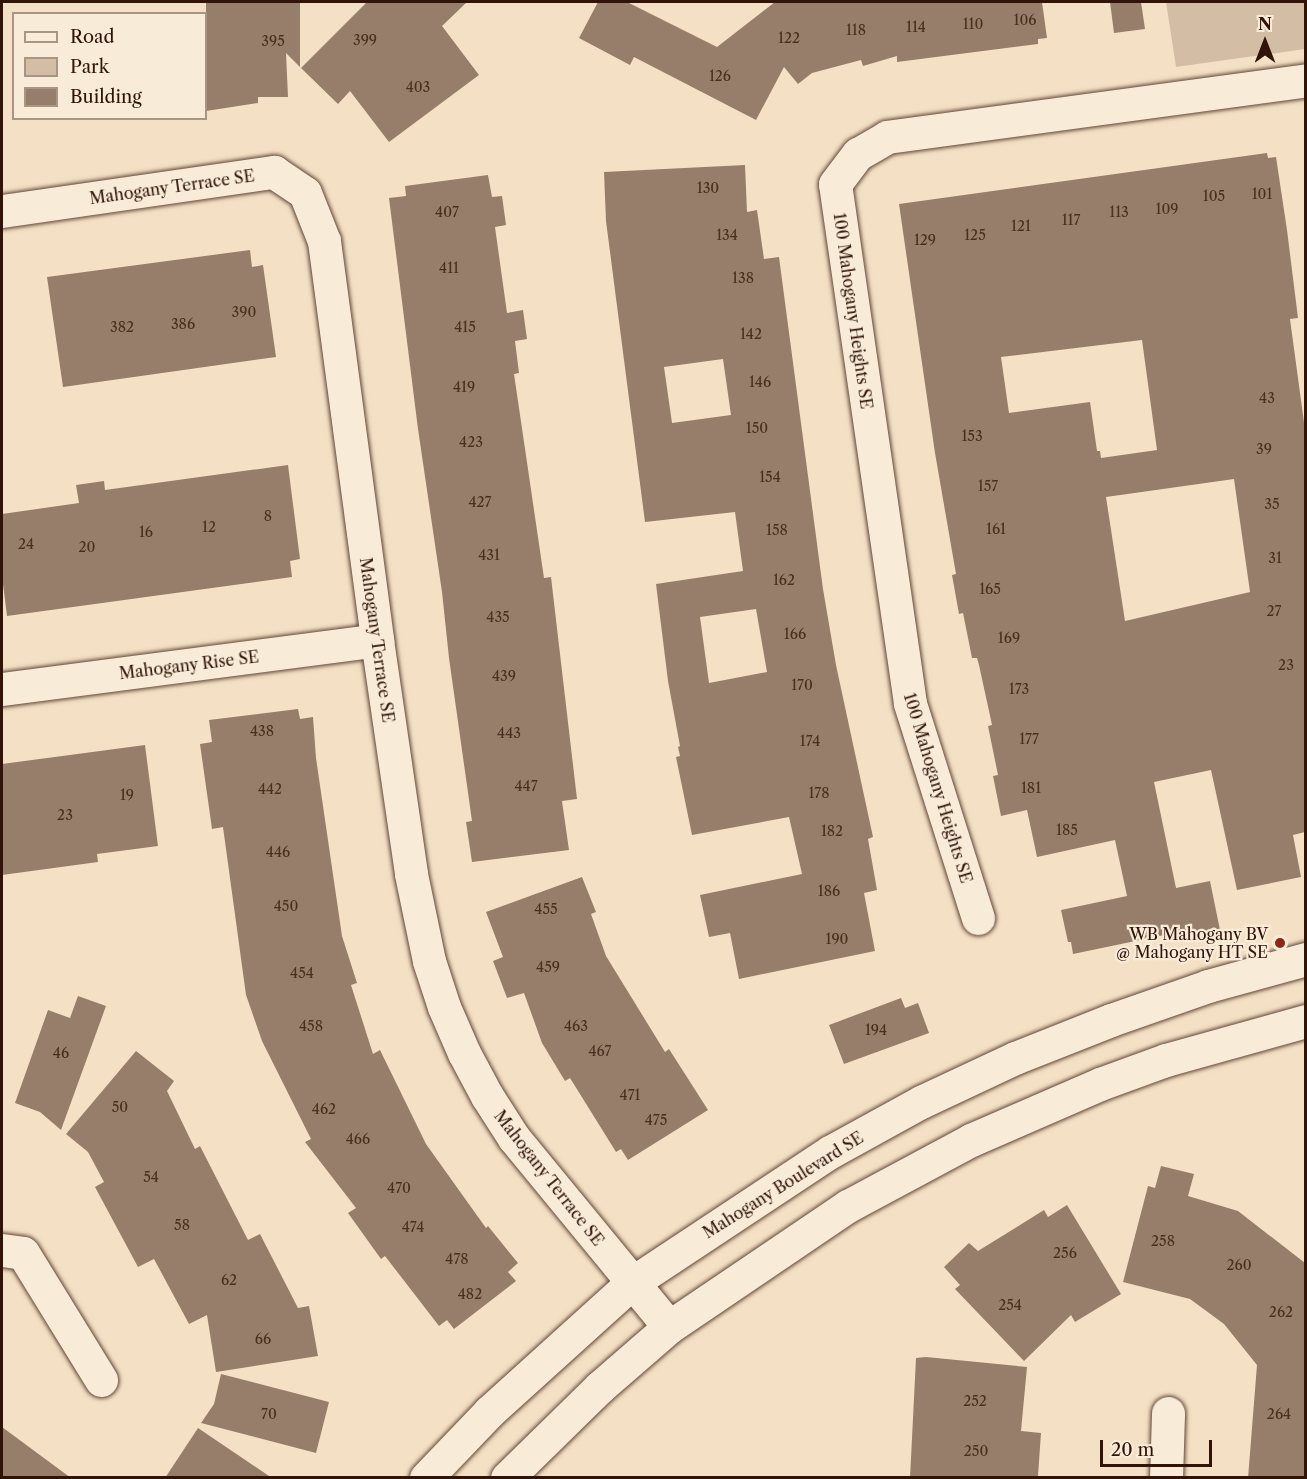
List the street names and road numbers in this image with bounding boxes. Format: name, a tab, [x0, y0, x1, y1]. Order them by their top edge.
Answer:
street label: Mahogany Terrace SE	[88, 166, 256, 208]
street label: 100 Mahogany Heights SE	[830, 211, 876, 411]
street label: Mahogany Terrace SE	[356, 556, 398, 724]
street label: Mahogany Rise SE	[118, 647, 260, 683]
street label: 100 Mahogany Heights SE	[900, 690, 976, 886]
street label: Mahogany Terrace SE	[490, 1106, 608, 1250]
street label: Mahogany Boulevard SE	[699, 1128, 867, 1242]

